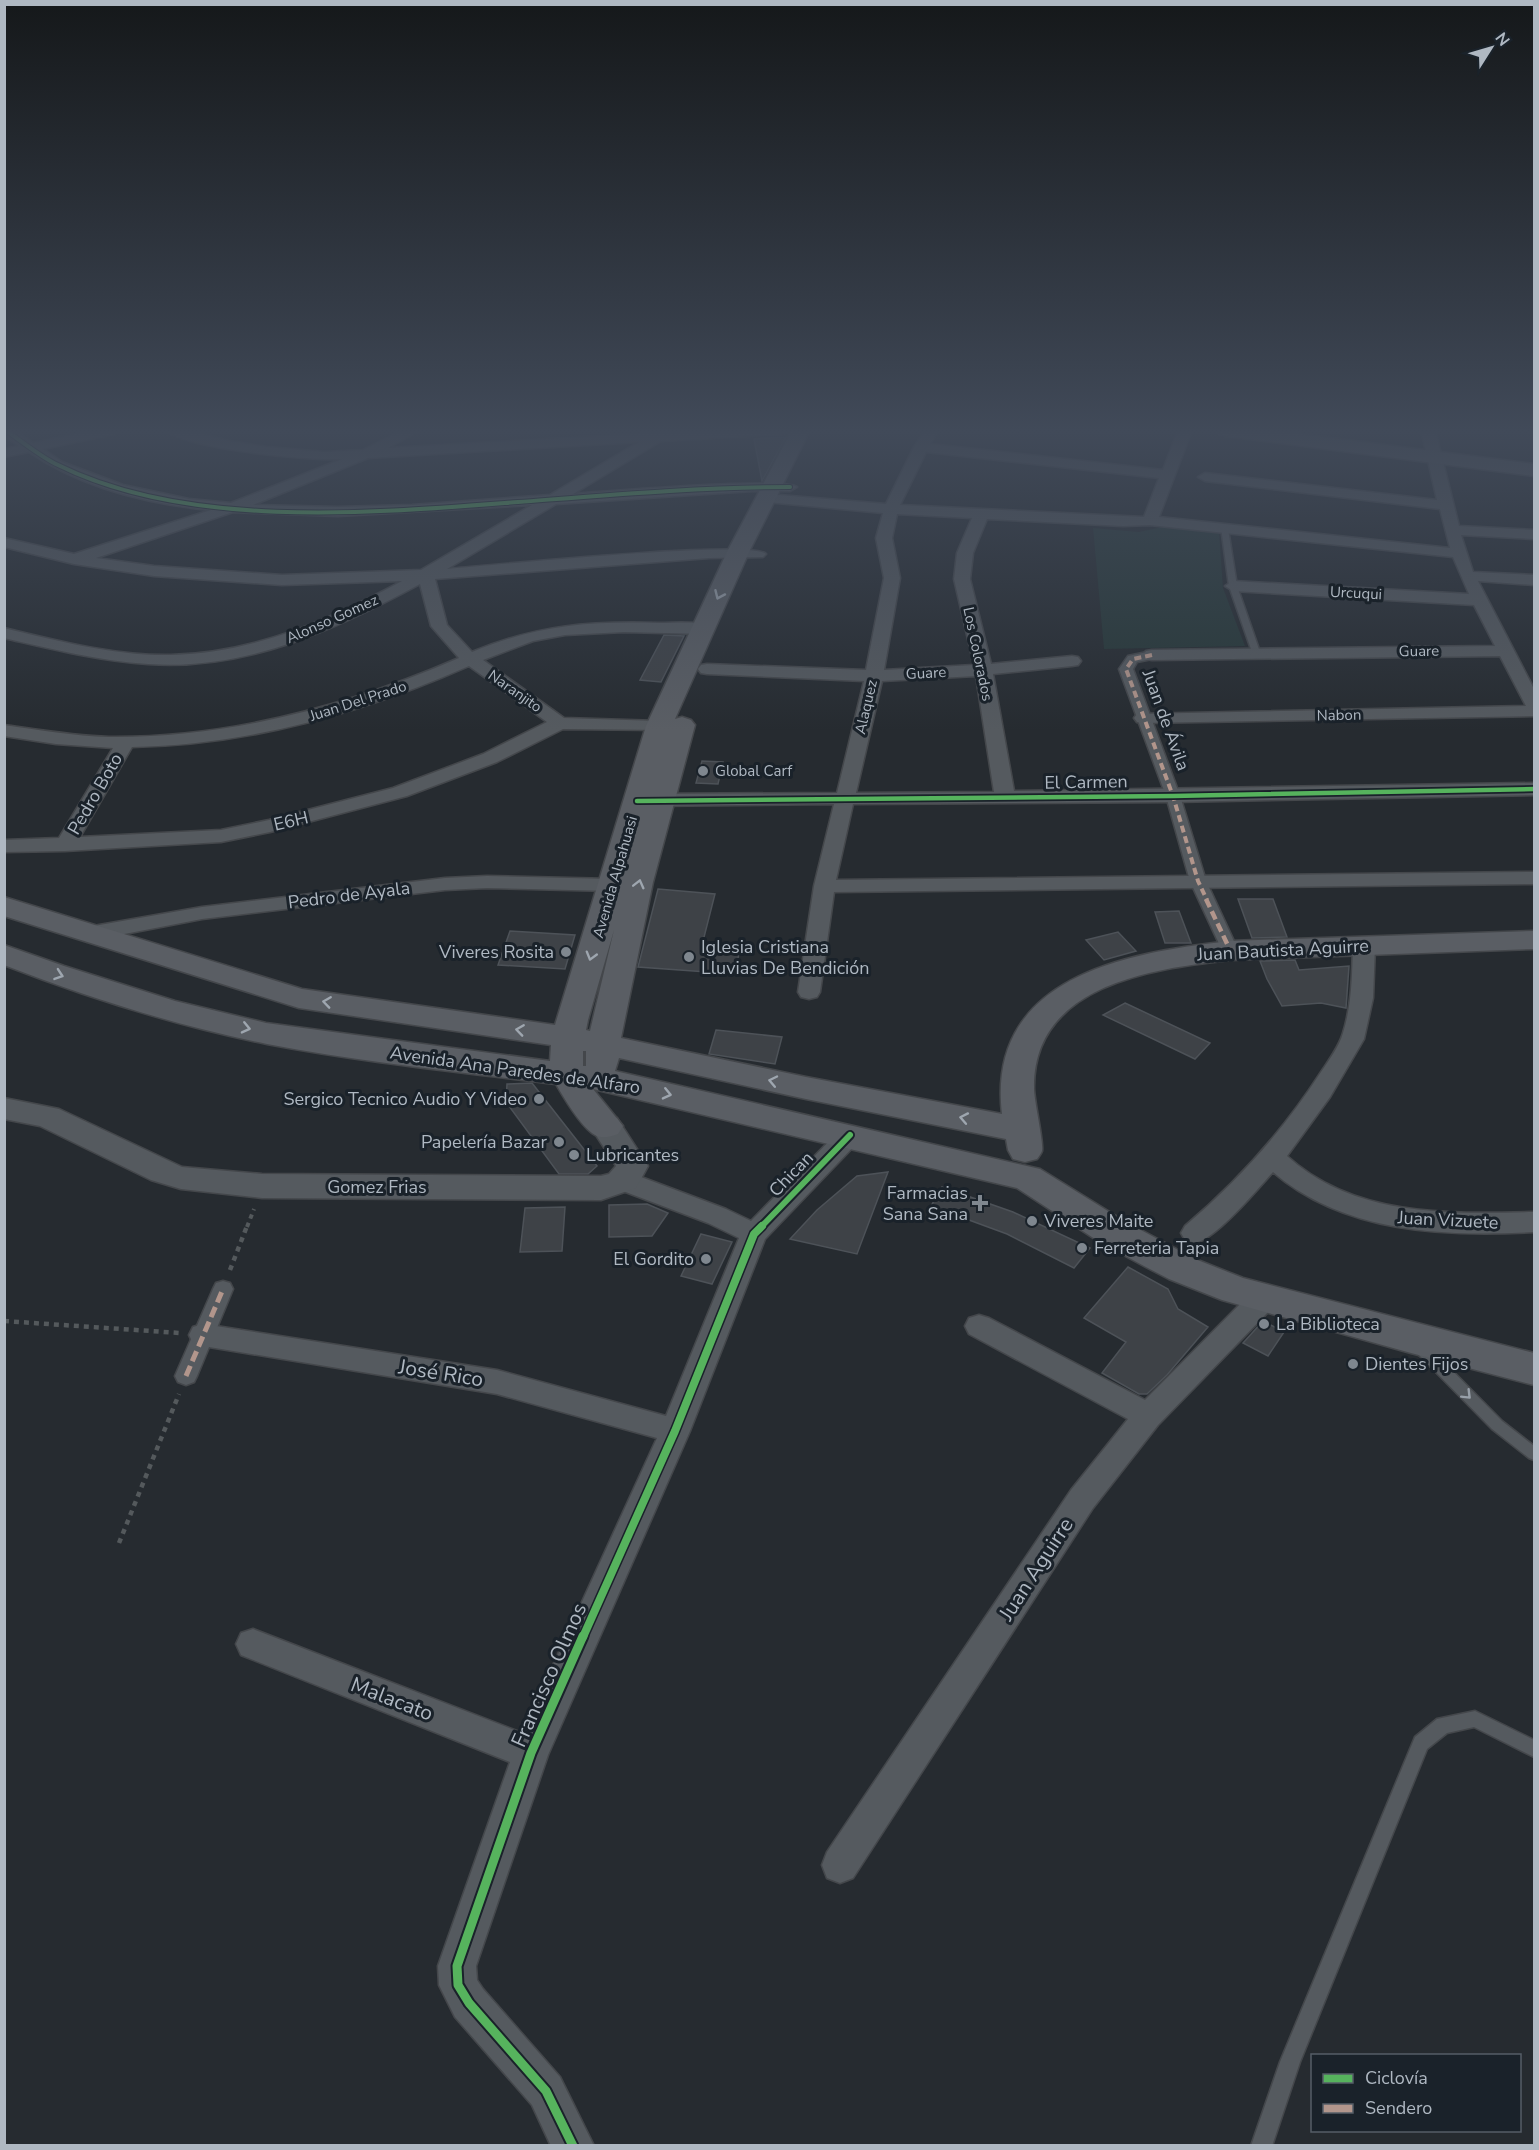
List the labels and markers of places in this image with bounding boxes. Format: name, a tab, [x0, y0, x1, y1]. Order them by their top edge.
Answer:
place label: Global Carf	[715, 761, 793, 781]
marker: Global Carf	[696, 764, 710, 778]
place label: Iglesia Cristiana Lluvias De Bendición	[701, 935, 869, 980]
place label: Viveres Rosita	[438, 940, 554, 964]
marker: Viveres Rosita	[559, 945, 573, 959]
marker: Iglesia Cristiana Lluvias De Bendición	[682, 950, 696, 964]
place label: Sergico Tecnico Audio Y Video	[283, 1087, 527, 1111]
marker: Sergico Tecnico Audio Y Video	[532, 1092, 546, 1106]
place label: Papelería Bazar	[421, 1130, 548, 1154]
marker: Papelería Bazar	[552, 1135, 566, 1149]
place label: Lubricantes	[586, 1143, 679, 1167]
marker: Lubricantes	[567, 1148, 581, 1162]
place label: Farmacias Sana Sana	[883, 1181, 968, 1226]
marker: Farmacias Sana Sana	[973, 1196, 987, 1210]
place label: Viveres Maite	[1043, 1209, 1153, 1233]
marker: Viveres Maite	[1025, 1214, 1039, 1228]
place label: Ferreteria Tapia	[1094, 1236, 1219, 1260]
marker: Ferreteria Tapia	[1075, 1241, 1089, 1255]
place label: El Gordito	[613, 1247, 694, 1271]
marker: El Gordito	[699, 1252, 713, 1266]
place label: La Biblioteca	[1276, 1312, 1380, 1336]
marker: La Biblioteca	[1257, 1317, 1271, 1331]
place label: Dientes Fijos	[1365, 1352, 1468, 1376]
marker: Dientes Fijos	[1346, 1357, 1360, 1371]

